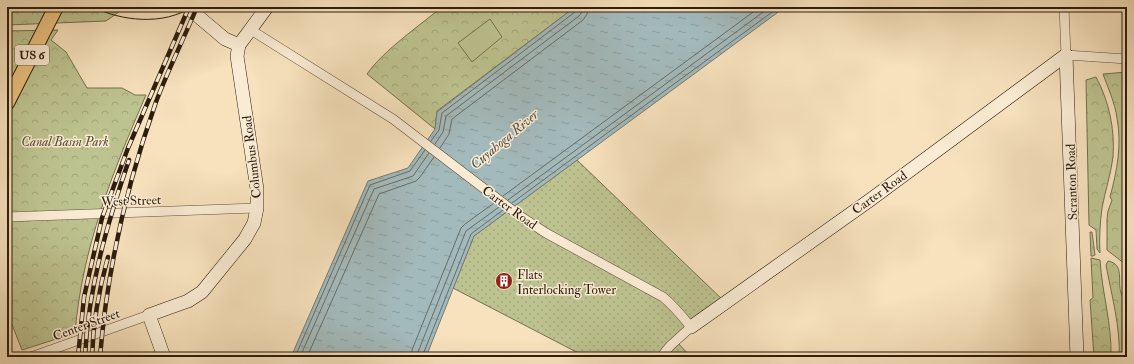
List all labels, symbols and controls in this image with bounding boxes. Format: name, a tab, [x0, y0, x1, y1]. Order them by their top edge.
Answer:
road number: US 6	[15, 45, 49, 65]
water label: Cuyahoga River	[467, 106, 542, 173]
street label: Columbus Road	[239, 114, 265, 199]
park label: Canal Basin Park	[21, 134, 109, 150]
street label: Scranton Road	[1063, 143, 1081, 220]
street label: Carter Road	[849, 167, 911, 218]
street label: Carter Road	[479, 183, 541, 233]
street label: West Street	[100, 192, 161, 210]
place label: Flats Interlocking Tower	[517, 267, 616, 298]
building icon: Flats Interlocking Tower	[494, 271, 514, 291]
street label: Center Street	[51, 305, 122, 344]

